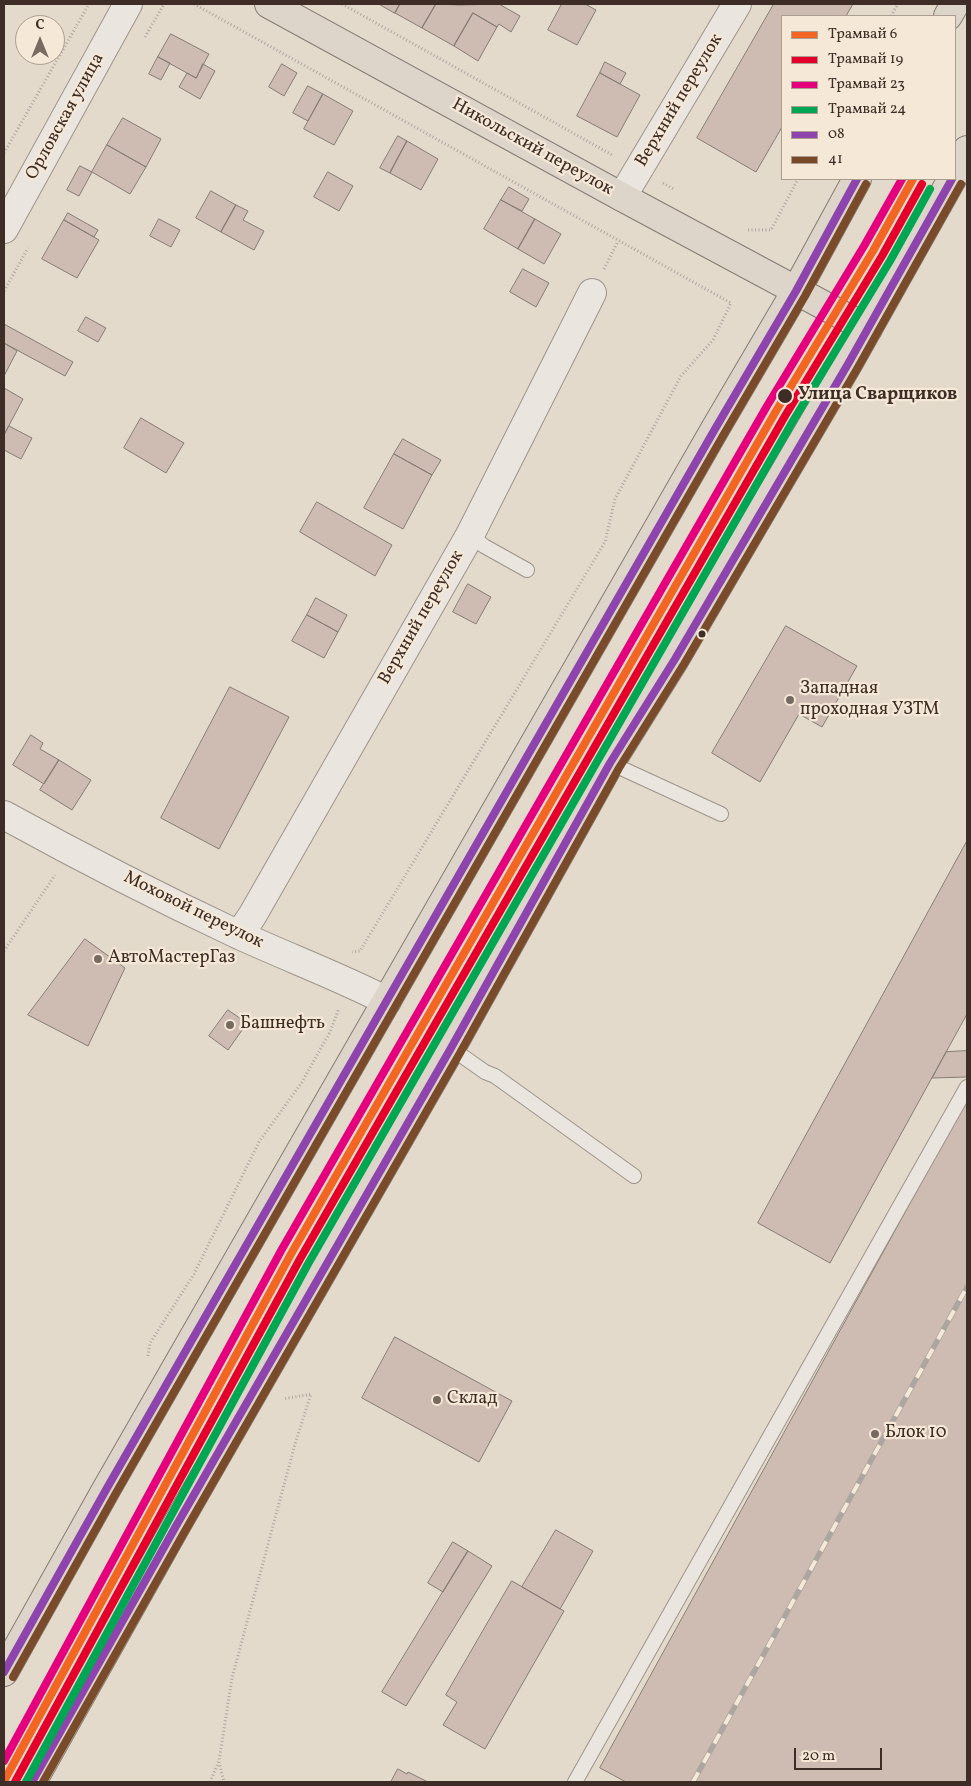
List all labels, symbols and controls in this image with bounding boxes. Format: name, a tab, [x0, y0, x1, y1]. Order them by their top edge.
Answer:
north arrow	[15, 15, 65, 65]
legend	[781, 15, 956, 180]
text: С	[35, 16, 45, 35]
text: Трамвай 6	[828, 24, 897, 45]
street label: Верхний переулок	[632, 31, 728, 171]
text: Трамвай 19	[828, 49, 903, 70]
street label: Орловская улица	[22, 50, 110, 184]
text: Трамвай 23	[828, 74, 905, 95]
street label: Никольский переулок	[448, 95, 616, 201]
text: Трамвай 24	[828, 99, 906, 120]
text: 08	[828, 124, 845, 145]
text: 41	[828, 149, 843, 170]
place label: Улица Сварщиков	[798, 385, 957, 407]
marker: Улица Сварщиков	[776, 387, 794, 405]
street label: Верхний переулок	[375, 547, 469, 689]
unlabelled marker	[697, 629, 707, 639]
place label: Западная проходная УЗТМ	[800, 679, 939, 722]
marker: Западная проходная УЗТМ	[784, 694, 796, 706]
street label: Моховой переулок	[119, 868, 267, 954]
place label: АвтоМастерГаз	[108, 948, 235, 970]
marker: АвтоМастерГаз	[92, 953, 104, 965]
place label: Башнефть	[240, 1014, 325, 1036]
marker: Башнефть	[224, 1019, 236, 1031]
place label: Склад	[447, 1389, 497, 1411]
marker: Склад	[431, 1394, 443, 1406]
place label: Блок 10	[885, 1423, 946, 1445]
marker: Блок 10	[869, 1428, 881, 1440]
scale bar	[796, 1738, 884, 1770]
text: 20 m	[802, 1746, 835, 1767]

